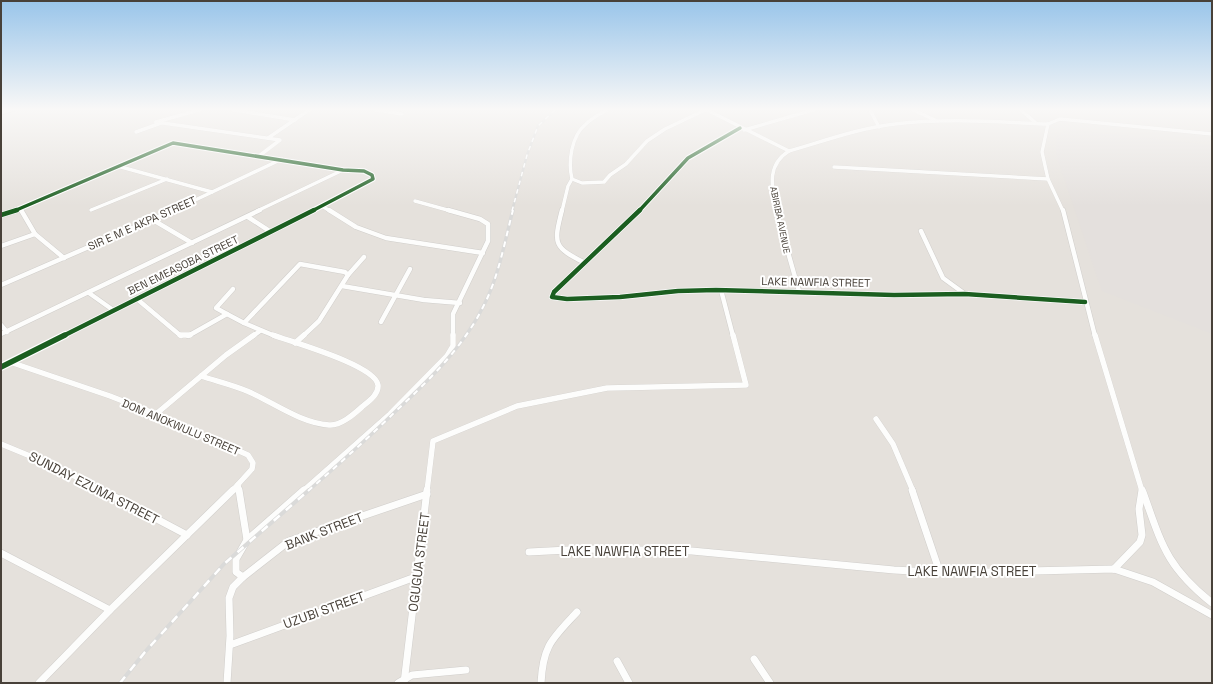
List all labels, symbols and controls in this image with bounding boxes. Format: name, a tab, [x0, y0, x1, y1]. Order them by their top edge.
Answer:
street label: ABIRIBA AVENUE	[767, 185, 793, 255]
street label: SIR E M E AKPA STREET	[86, 193, 199, 253]
street label: BEN EMEASOBA STREET	[125, 232, 241, 298]
street label: LAKE NAWFIA STREET	[761, 274, 871, 290]
street label: DOM ANOKWULU STREET	[120, 396, 243, 458]
street label: SUNDAY EZUMA STREET	[26, 448, 162, 528]
street label: BANK STREET	[283, 508, 366, 554]
street label: OGUGUA STREET	[404, 511, 434, 613]
street label: LAKE NAWFIA STREET	[561, 543, 690, 560]
street label: LAKE NAWFIA STREET	[908, 563, 1037, 580]
street label: UZUBI STREET	[281, 587, 367, 633]

